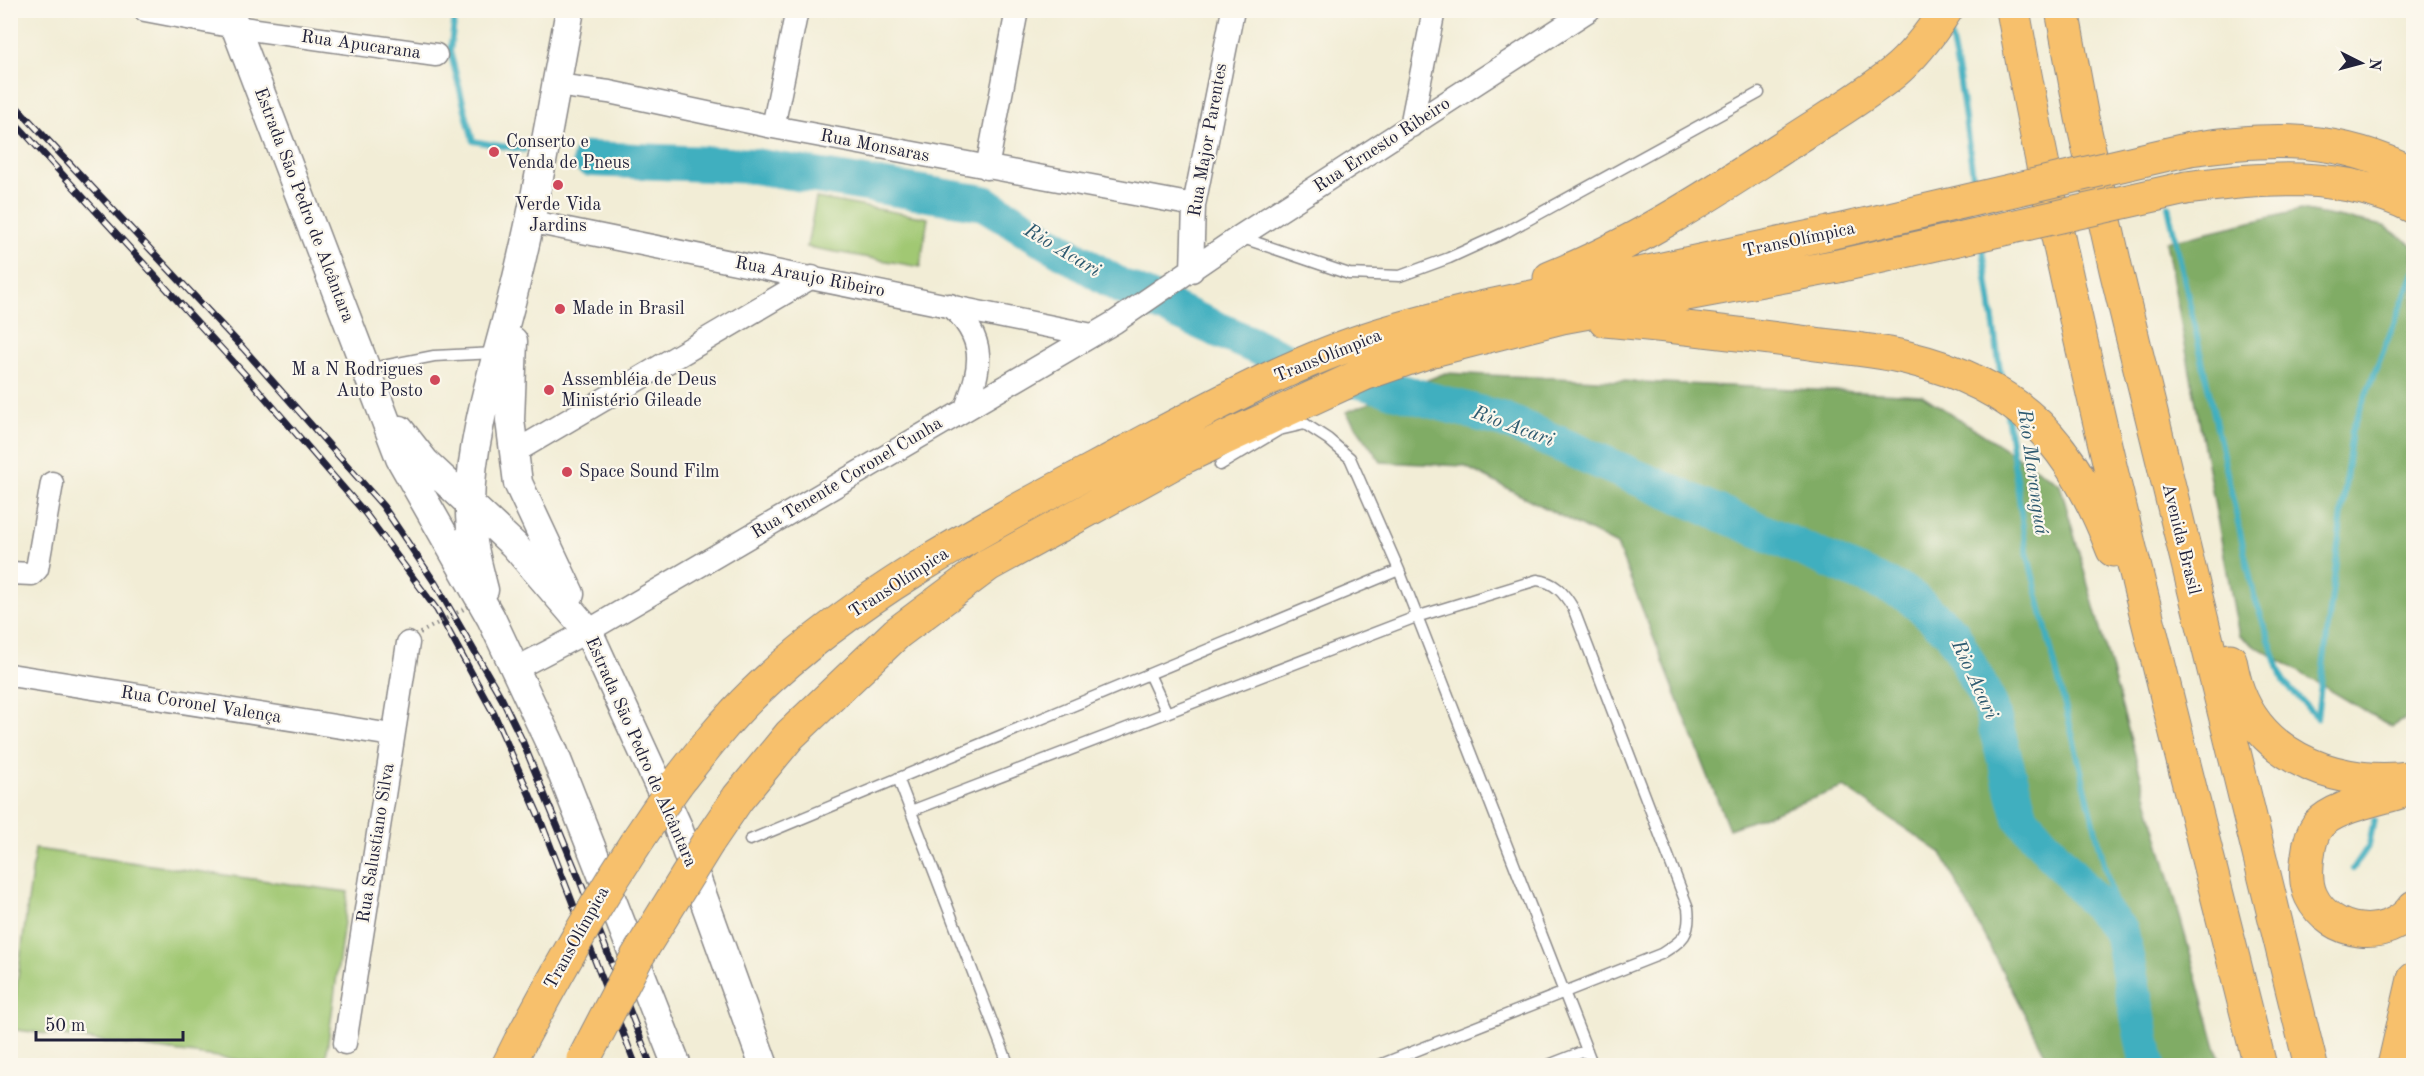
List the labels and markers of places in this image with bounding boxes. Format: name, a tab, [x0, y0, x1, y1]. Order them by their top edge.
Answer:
place label: Conserto e Venda de Pneus	[506, 133, 630, 172]
marker: Conserto e Venda de Pneus	[487, 145, 501, 159]
marker: Verde Vida Jardins	[551, 178, 565, 192]
place label: Verde Vida Jardins	[515, 196, 602, 235]
place label: Made in Brasil	[572, 300, 685, 318]
marker: Made in Brasil	[553, 302, 567, 316]
place label: M a N Rodrigues Auto Posto	[291, 361, 423, 400]
place label: Assembléia de Deus Ministério Gileade	[561, 371, 717, 410]
marker: M a N Rodrigues Auto Posto	[428, 373, 442, 387]
marker: Assembléia de Deus Ministério Gileade	[542, 383, 556, 397]
place label: Space Sound Film	[579, 463, 720, 481]
marker: Space Sound Film	[560, 465, 574, 479]

